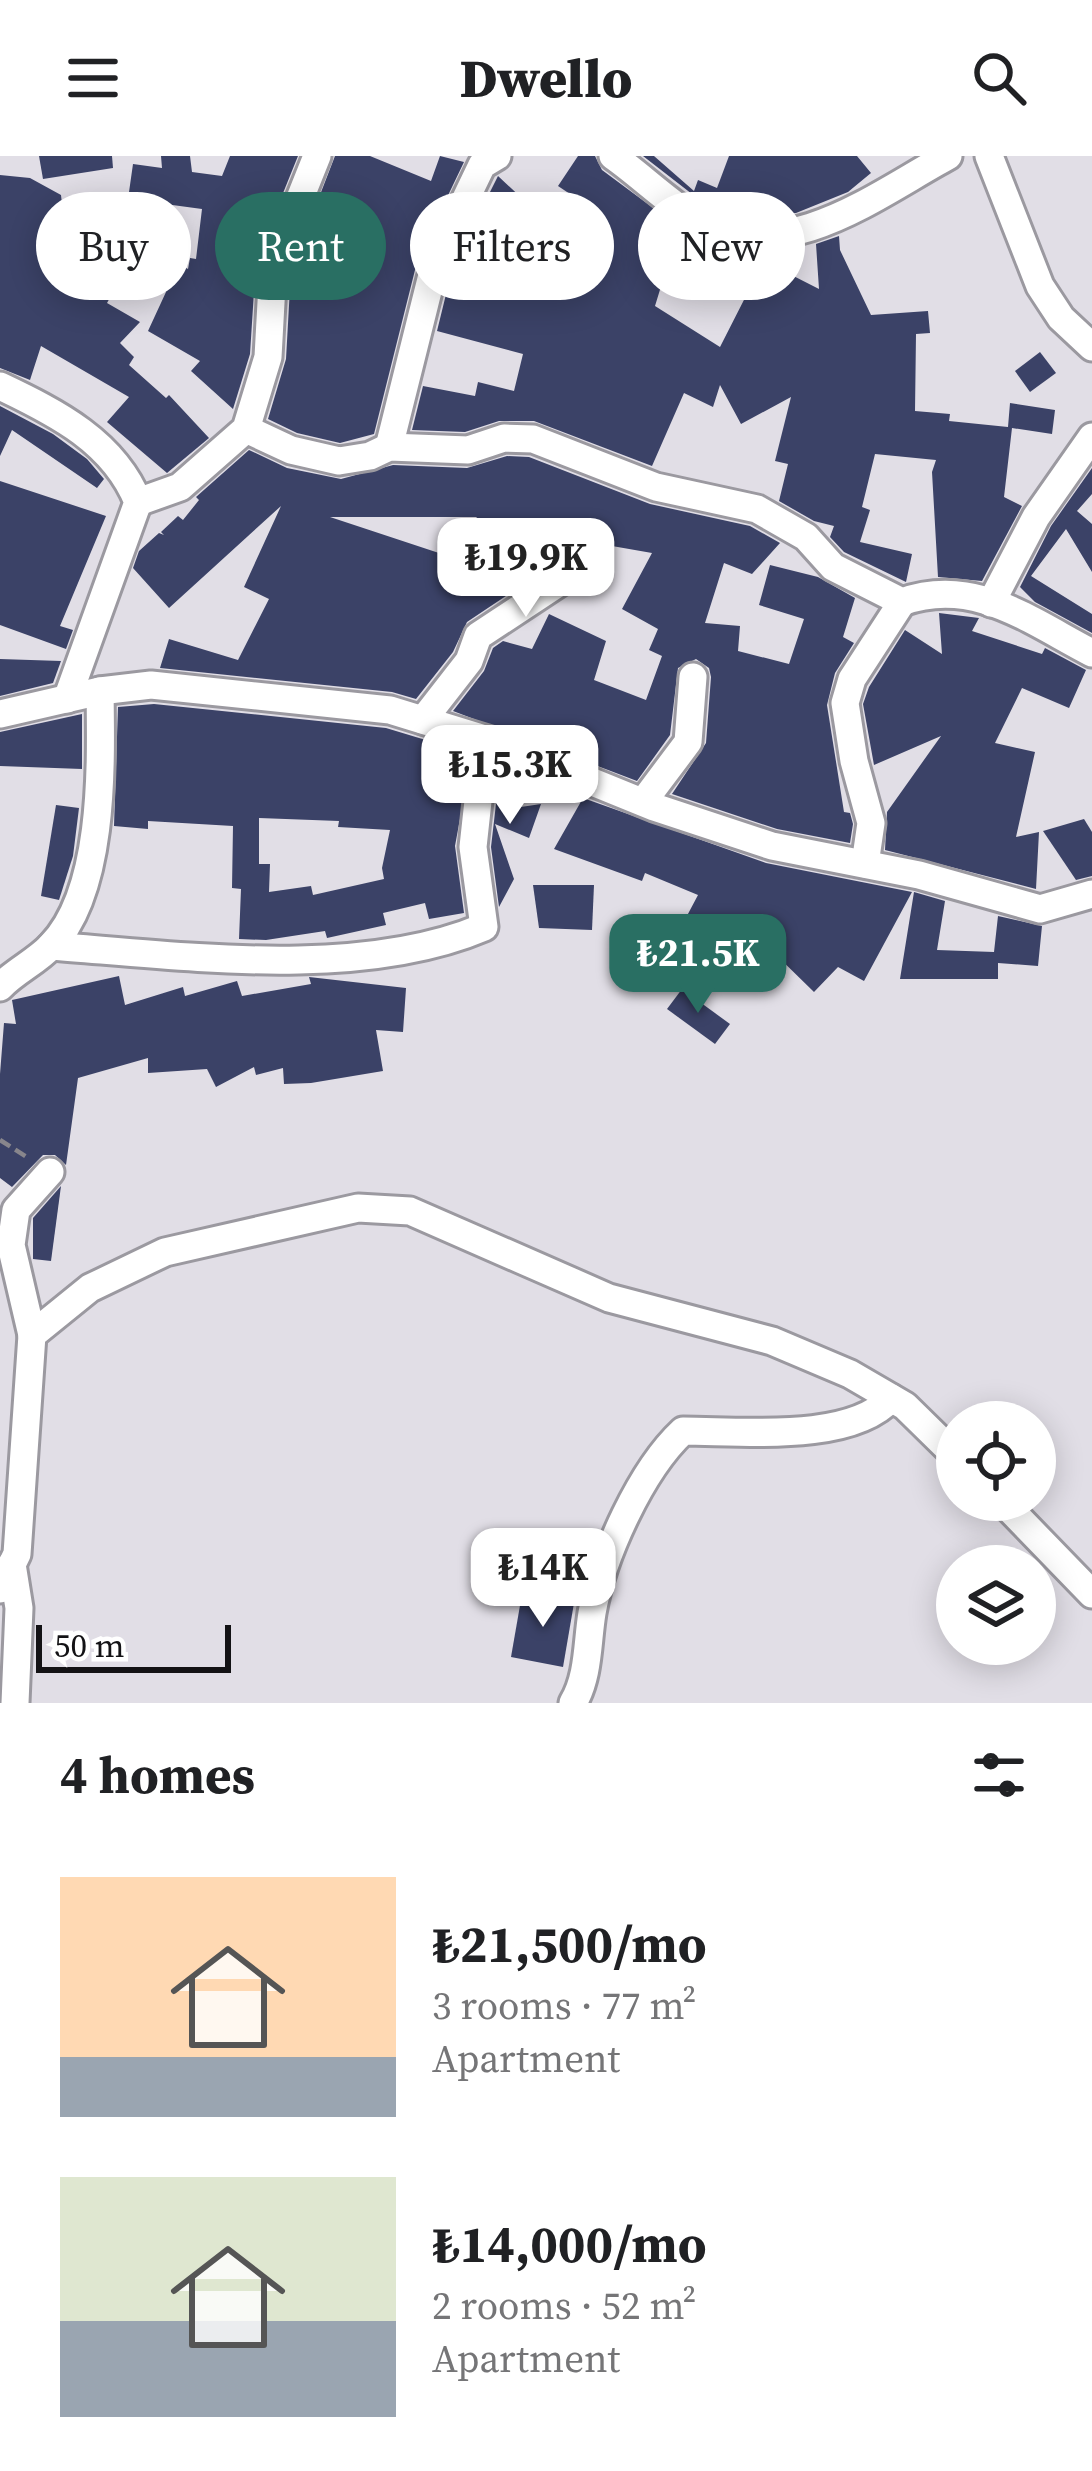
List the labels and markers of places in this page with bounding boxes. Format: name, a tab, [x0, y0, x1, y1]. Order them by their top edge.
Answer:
pin: ₺19.9K	[428, 518, 624, 620]
pin: ₺15.3K	[412, 725, 608, 827]
pin: ₺21.5K	[600, 914, 796, 1016]
pin: ₺14K	[472, 1528, 614, 1630]

